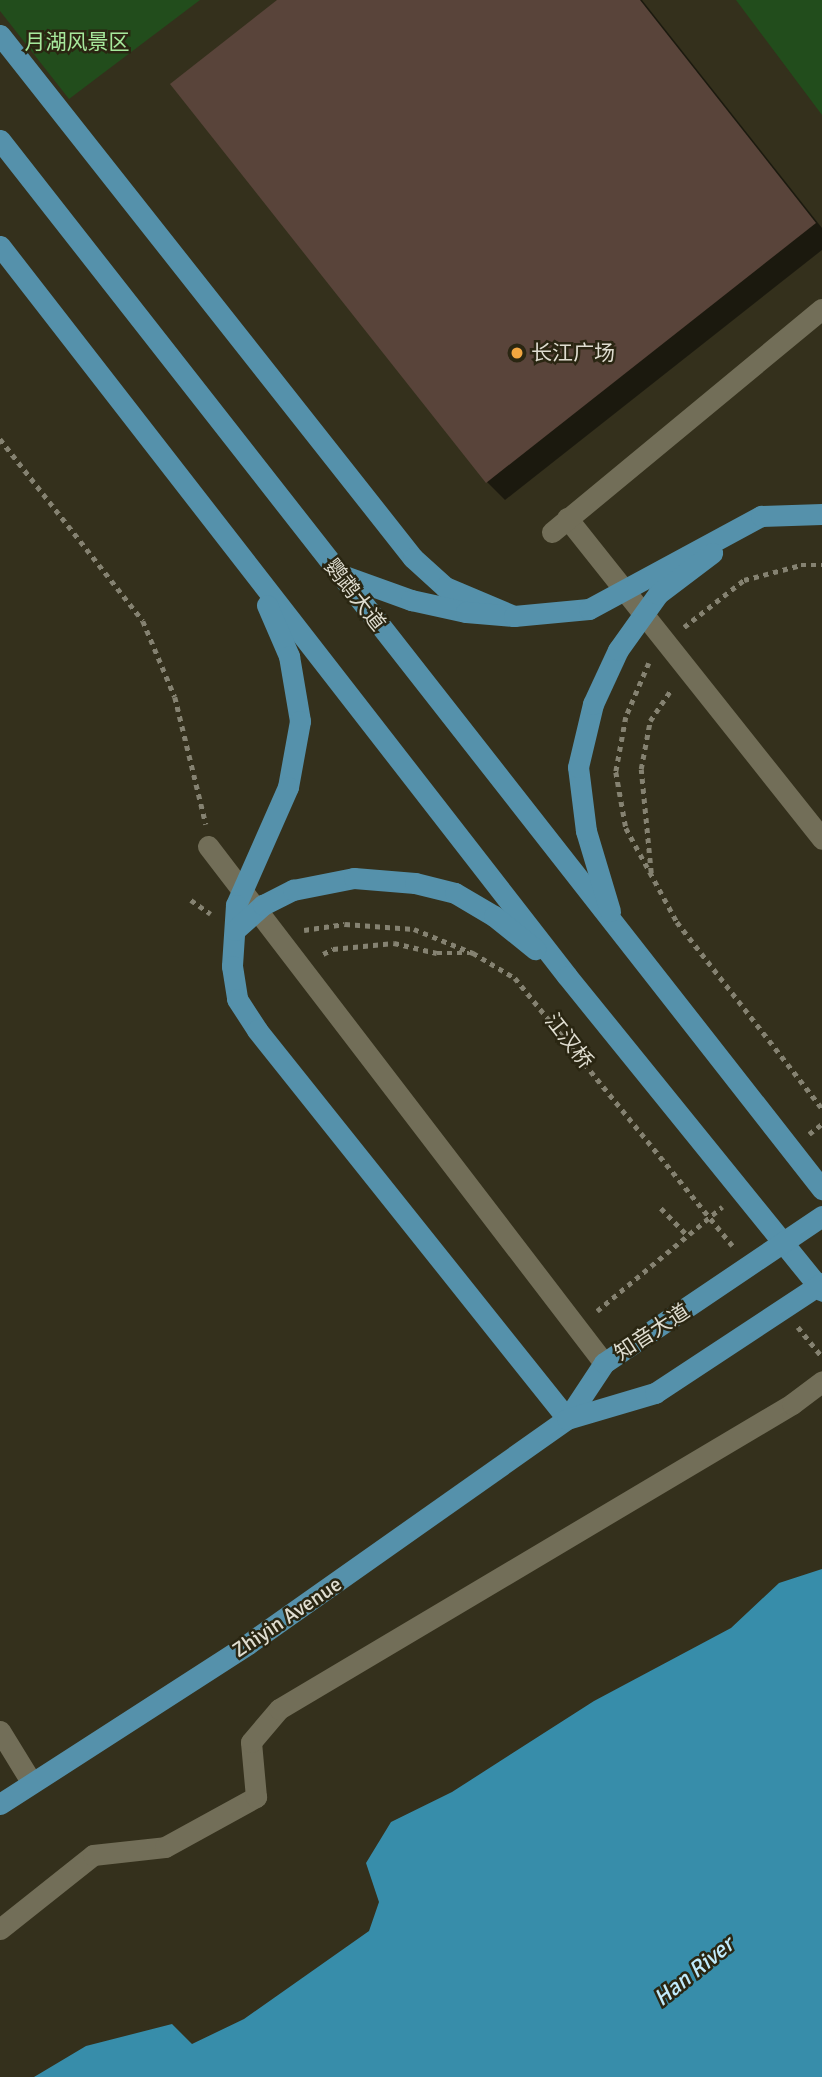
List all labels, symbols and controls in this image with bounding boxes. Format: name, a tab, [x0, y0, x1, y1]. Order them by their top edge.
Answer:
park label: 月湖风景区	[25, 29, 129, 55]
place label: 长江广场	[531, 340, 615, 366]
marker: 长江广场	[509, 345, 525, 361]
street label: 鹦鹉大道	[319, 554, 391, 636]
street label: 江汉桥	[540, 1008, 598, 1074]
street label: 知音大道	[610, 1299, 694, 1365]
street label: Zhiyin Avenue	[228, 1571, 346, 1663]
water label: Han River	[649, 1931, 739, 2013]

